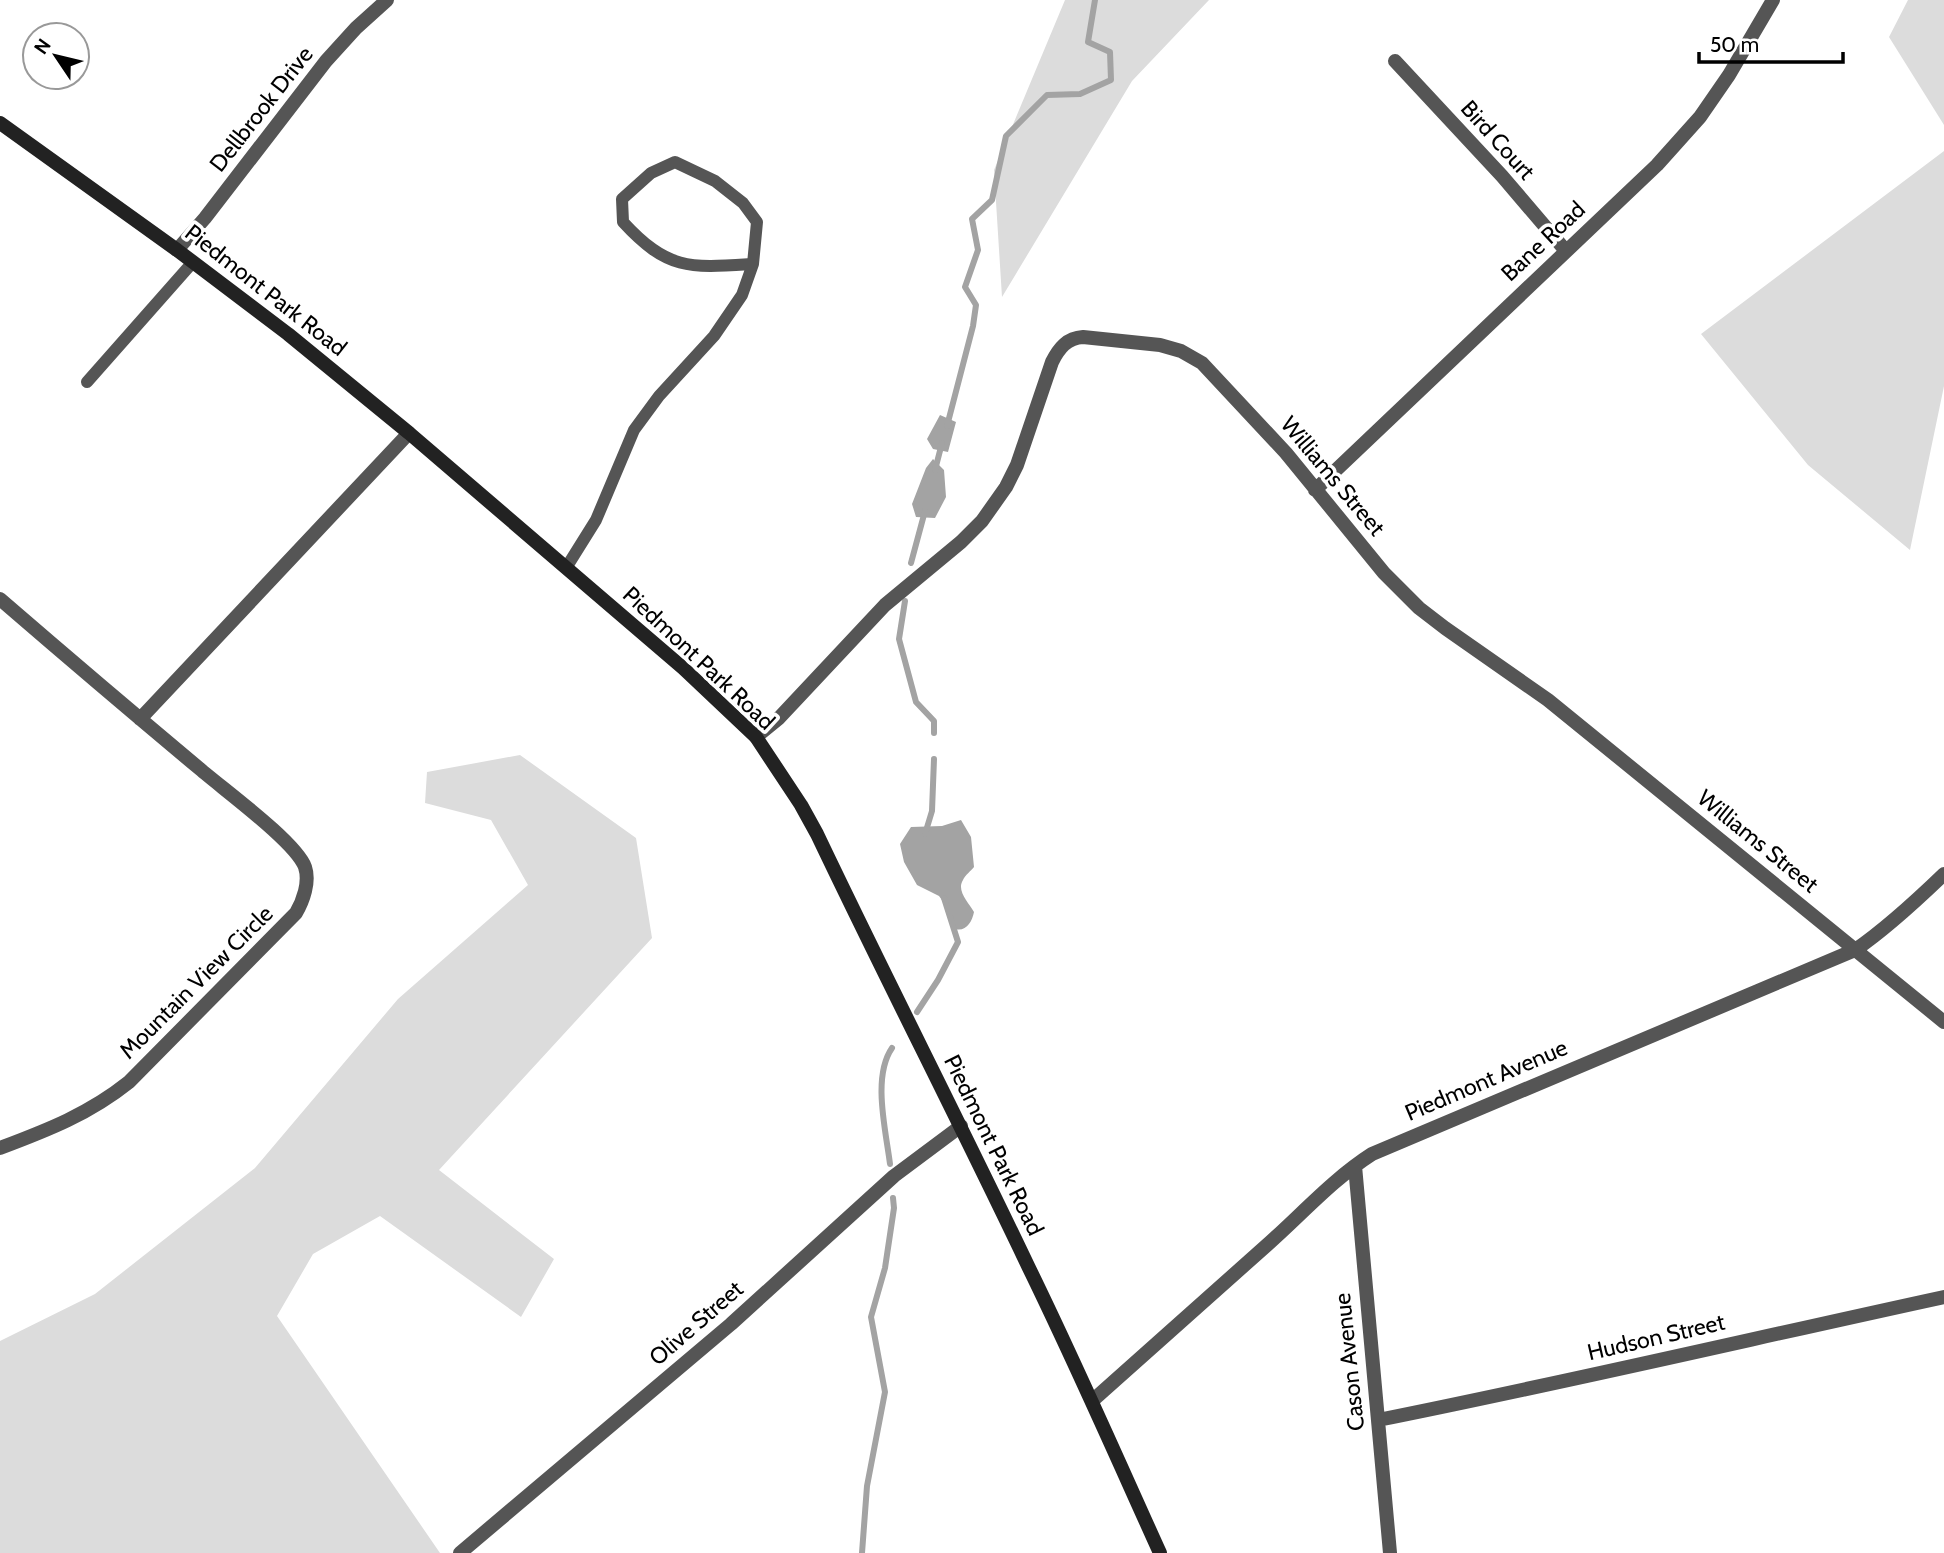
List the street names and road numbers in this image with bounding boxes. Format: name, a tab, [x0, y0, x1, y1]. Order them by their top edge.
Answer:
street label: Dellbrook Drive	[203, 41, 319, 177]
street label: Bird Court	[1455, 95, 1541, 186]
street label: Bane Road	[1495, 195, 1591, 287]
street label: Piedmont Park Road	[180, 218, 352, 362]
street label: Williams Street	[1275, 411, 1391, 542]
street label: Piedmont Park Road	[617, 580, 781, 736]
street label: Williams Street	[1692, 784, 1824, 898]
street label: Mountain View Circle	[114, 899, 279, 1064]
street label: Piedmont Avenue	[1401, 1033, 1572, 1127]
street label: Piedmont Park Road	[938, 1050, 1050, 1240]
street label: Olive Street	[643, 1275, 749, 1371]
street label: Cason Avenue	[1328, 1292, 1370, 1432]
street label: Hudson Street	[1585, 1308, 1728, 1366]

